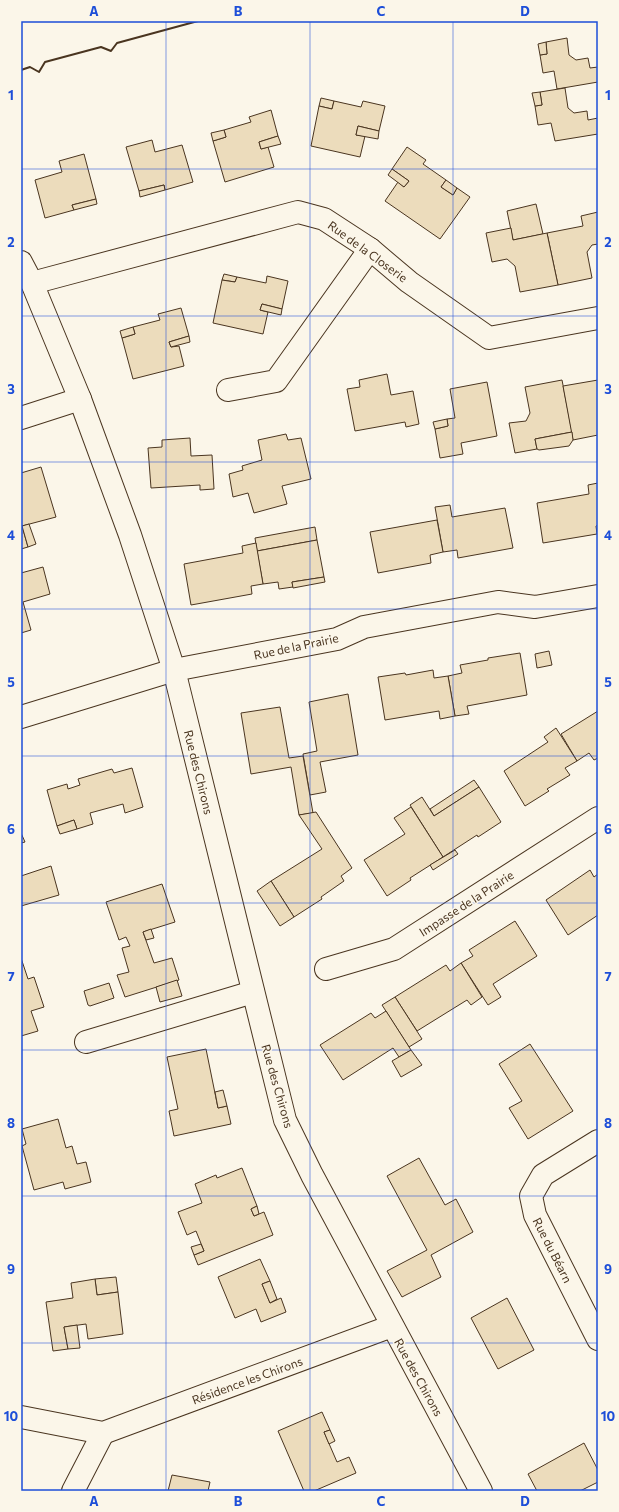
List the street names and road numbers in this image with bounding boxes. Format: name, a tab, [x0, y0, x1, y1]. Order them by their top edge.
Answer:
street label: Rue de la Closerie	[326, 217, 410, 285]
street label: Rue de la Prairie	[252, 630, 340, 662]
street label: Rue des Chirons	[182, 728, 216, 816]
street label: Impasse de la Prairie	[416, 867, 516, 939]
street label: Rue des Chirons	[259, 1042, 297, 1130]
street label: Rue du Béarn	[531, 1215, 575, 1285]
street label: Rue des Chirons	[392, 1336, 446, 1418]
street label: Résidence les Chirons	[190, 1353, 304, 1407]

